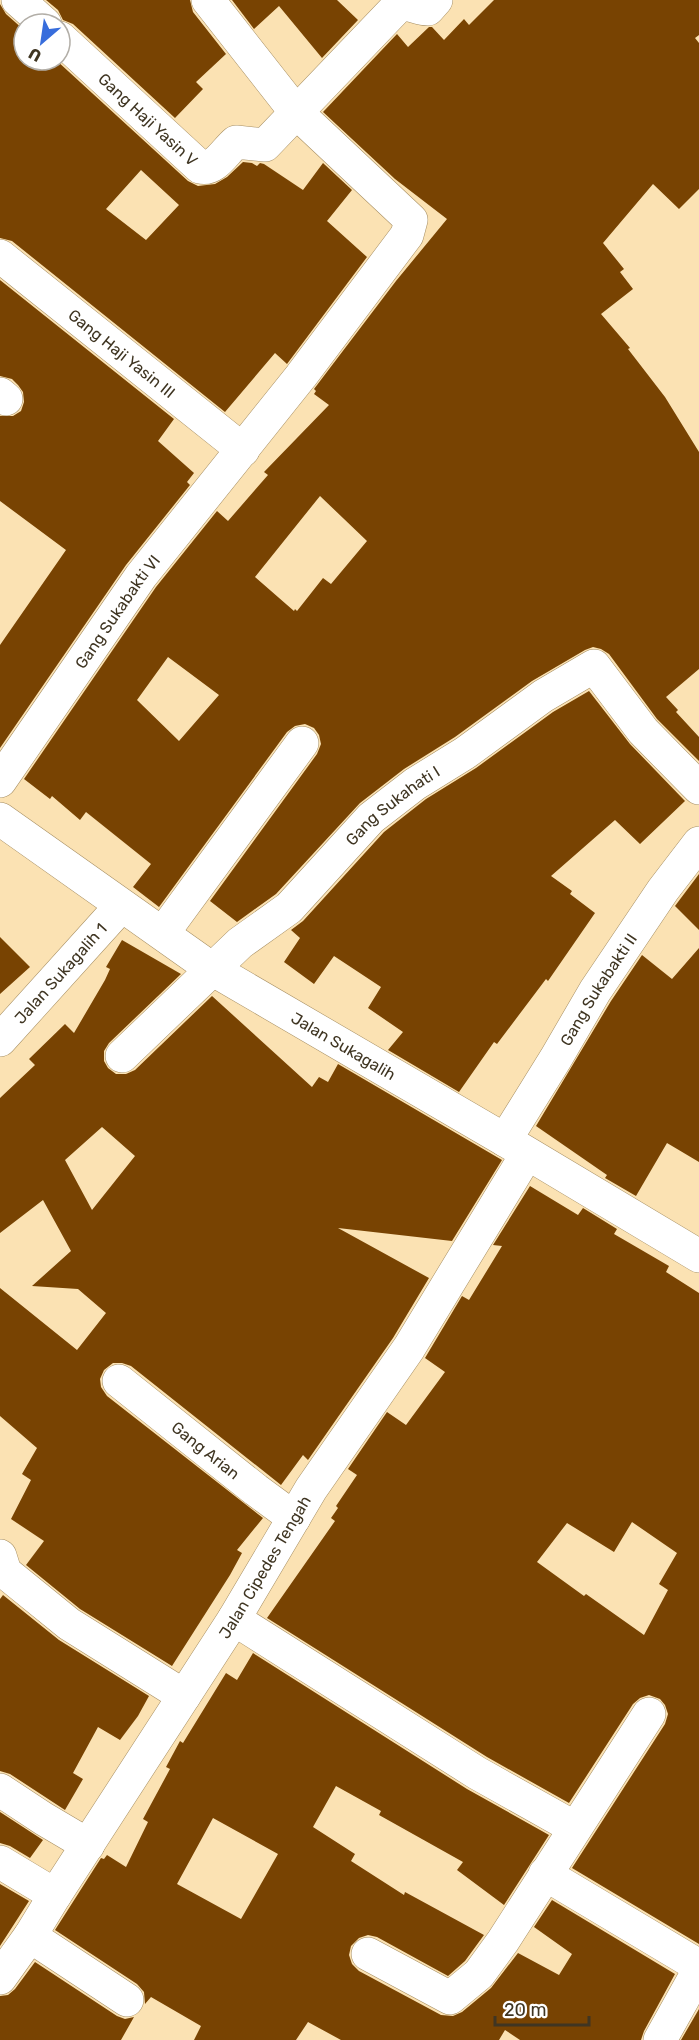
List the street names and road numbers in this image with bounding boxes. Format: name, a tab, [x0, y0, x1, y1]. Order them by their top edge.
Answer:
street label: Gang Haji Yasin V	[95, 69, 202, 170]
street label: Gang Haji Yasin III	[65, 305, 179, 402]
street label: Gang Sukabakti VI	[71, 551, 164, 672]
street label: Gang Sukahati I	[341, 762, 443, 849]
street label: Jalan Sukagalih 1	[10, 919, 110, 1027]
street label: Gang Sukabakti II	[556, 930, 641, 1049]
street label: Jalan Sukagalih	[288, 1008, 399, 1084]
street label: Gang Arian	[168, 1417, 244, 1483]
street label: Jalan Cipedes Tengah	[215, 1492, 315, 1642]

